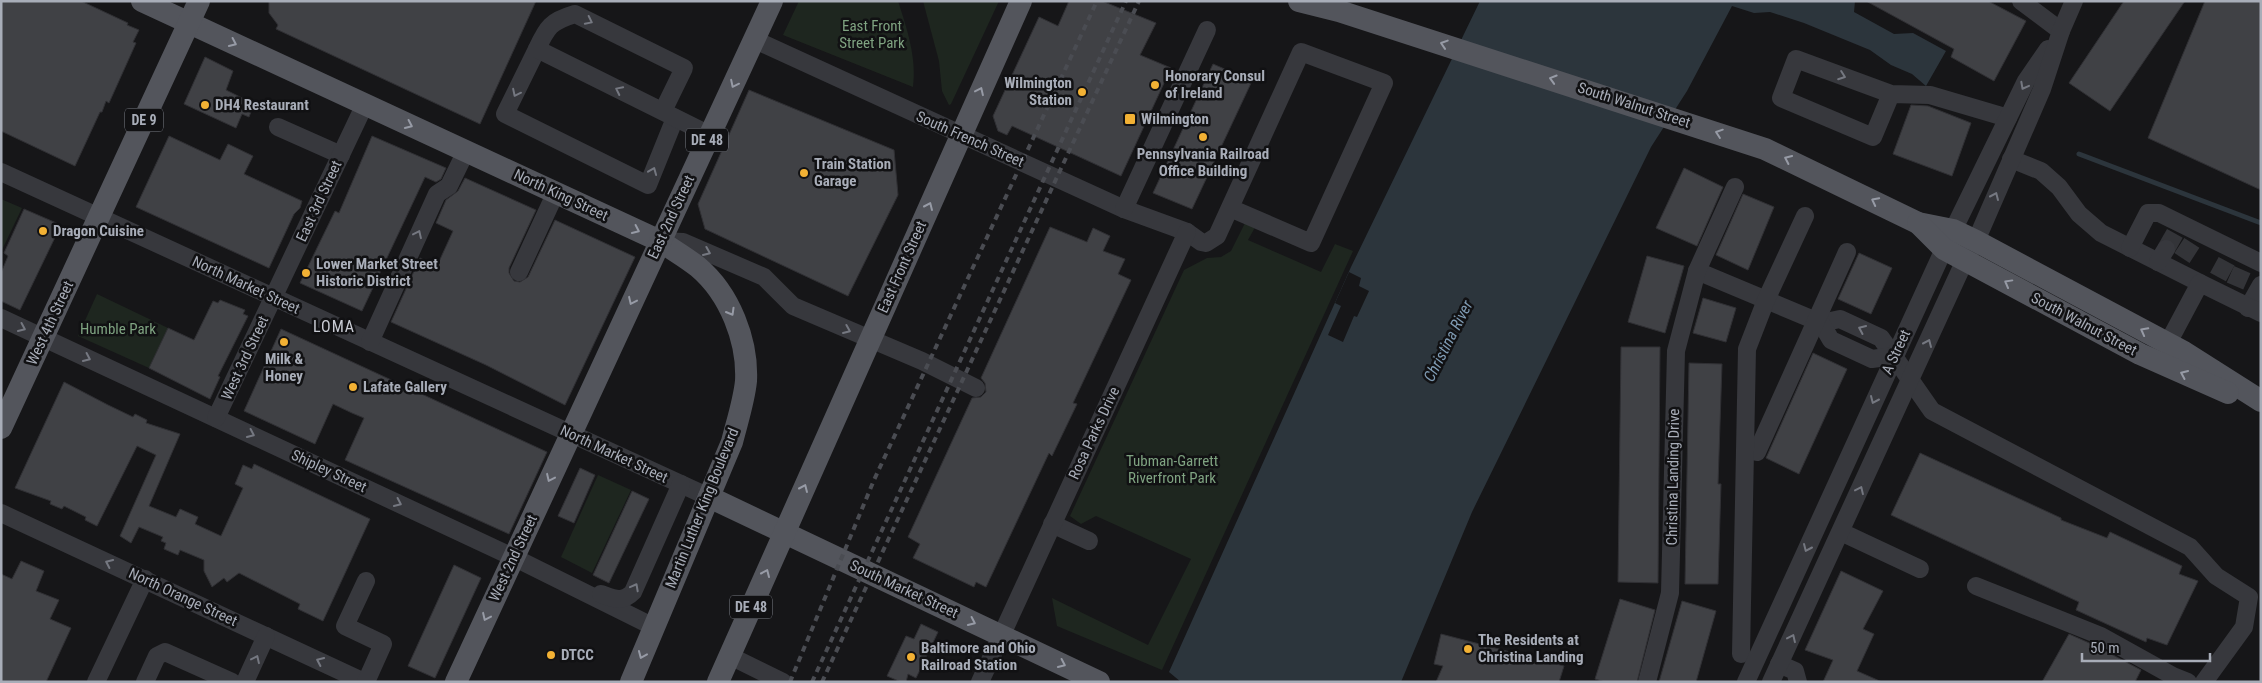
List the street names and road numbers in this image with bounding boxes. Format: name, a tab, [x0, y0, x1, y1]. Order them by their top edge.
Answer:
street label: South Walnut Street	[1576, 78, 1692, 132]
street label: South French Street	[913, 107, 1027, 171]
road number: DE 9	[125, 108, 163, 132]
road number: DE 48	[686, 128, 728, 152]
street label: East 3rd Street	[292, 158, 346, 244]
street label: North King Street	[511, 165, 611, 225]
street label: East 2nd Street	[644, 172, 698, 262]
street label: East Front Street	[874, 218, 930, 316]
street label: North Market Street	[189, 252, 303, 318]
street label: West 4th Street	[23, 278, 77, 368]
street label: South Walnut Street	[2028, 289, 2140, 359]
street label: West 3rd Street	[218, 313, 272, 403]
street label: A Street	[1878, 327, 1914, 377]
street label: Rosa Parks Drive	[1065, 384, 1123, 482]
street label: Christina Landing Drive	[1663, 408, 1683, 546]
street label: North Market Street	[557, 421, 671, 487]
street label: Martin Luther King Boulevard	[662, 425, 742, 591]
street label: Shipley Street	[288, 446, 370, 496]
street label: West 2nd Street	[485, 512, 541, 604]
street label: South Market Street	[847, 556, 961, 622]
street label: North Orange Street	[126, 564, 240, 630]
road number: DE 48	[730, 596, 772, 618]

